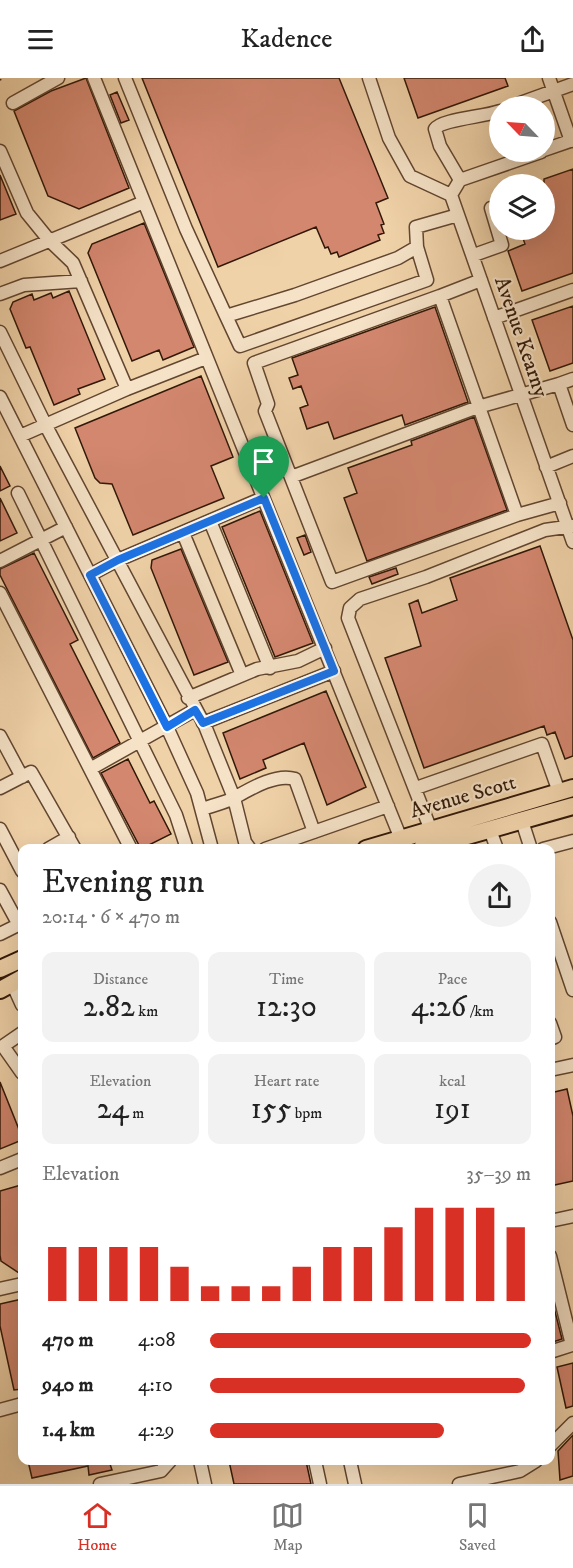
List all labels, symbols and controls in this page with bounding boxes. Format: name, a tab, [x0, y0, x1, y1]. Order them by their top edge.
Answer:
text: Kadence	[241, 22, 332, 56]
icon: menu	[24, 23, 57, 56]
icon: share	[516, 23, 549, 56]
north arrow	[489, 96, 555, 162]
map controls	[489, 96, 555, 240]
button: layers	[489, 174, 555, 240]
street label: Avenue Kearny	[488, 273, 554, 402]
pin	[238, 436, 289, 498]
icon: arrive	[247, 445, 280, 478]
street label: Avenue Scott	[407, 769, 519, 824]
text: Evening run	[42, 862, 204, 903]
button: share	[468, 864, 531, 927]
text: 20:14 · 6 × 470 m	[42, 905, 180, 930]
text: Distance	[93, 969, 148, 989]
text: Time	[269, 969, 304, 989]
text: Pace	[438, 969, 467, 989]
text: 2.82	[83, 989, 135, 1026]
text: 12:30	[256, 989, 317, 1026]
text: 4:26	[411, 989, 466, 1026]
text: km	[135, 1001, 158, 1021]
text: /km	[466, 1001, 494, 1021]
text: Elevation	[90, 1071, 151, 1091]
text: Heart rate	[254, 1071, 319, 1091]
text: kcal	[439, 1071, 466, 1091]
text: 24	[97, 1091, 129, 1128]
text: 155	[251, 1091, 291, 1128]
text: 191	[434, 1091, 471, 1128]
text: m	[129, 1103, 144, 1123]
text: bpm	[291, 1103, 322, 1123]
text: Elevation	[42, 1162, 119, 1187]
text: 35–39 m	[466, 1162, 531, 1187]
text: 470 m	[42, 1328, 93, 1353]
text: 4:08	[138, 1328, 176, 1353]
text: 940 m	[42, 1373, 94, 1398]
text: 4:10	[138, 1373, 173, 1398]
text: 1.4 km	[42, 1418, 95, 1443]
text: 4:29	[138, 1418, 175, 1443]
tab: Home	[77, 1499, 117, 1555]
tab: Map	[271, 1499, 304, 1555]
tab: Saved	[459, 1499, 496, 1555]

